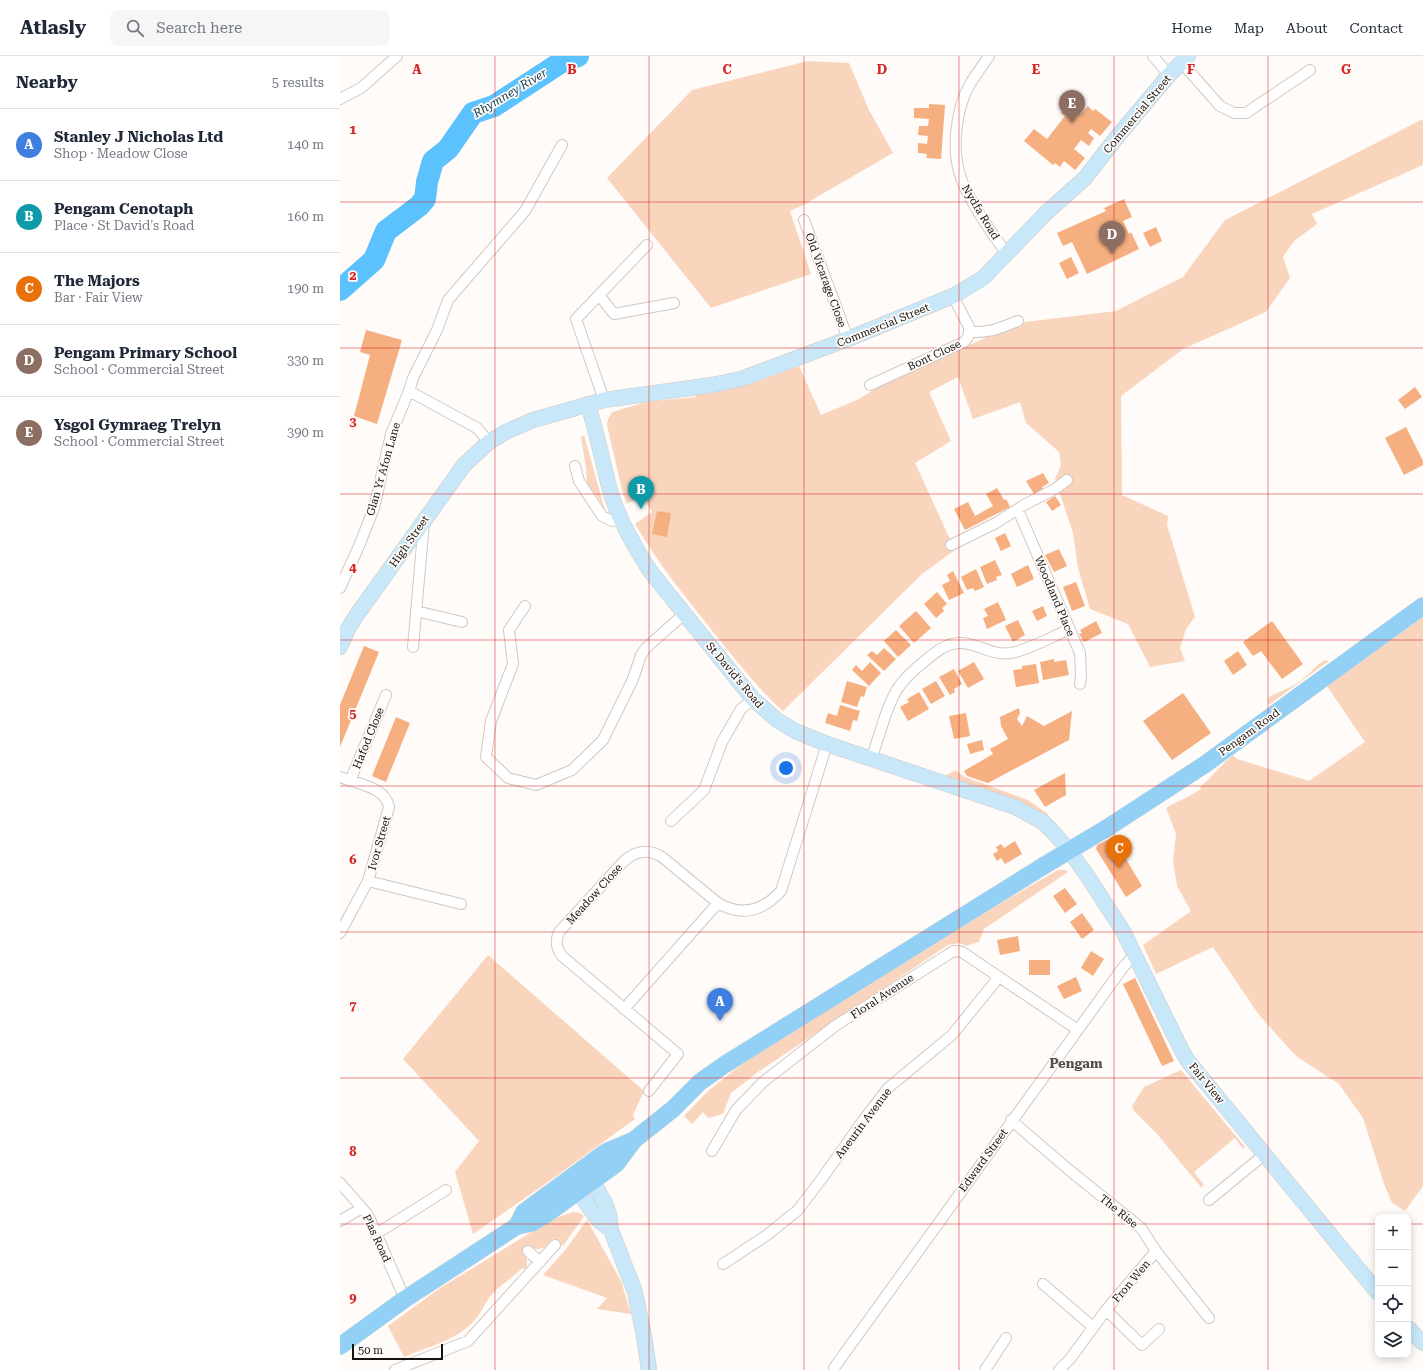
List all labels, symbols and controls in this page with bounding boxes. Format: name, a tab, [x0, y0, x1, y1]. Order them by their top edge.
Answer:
search box	[110, 10, 390, 46]
text: Atlasly	[20, 16, 86, 39]
icon: search	[124, 17, 146, 39]
text: Search here	[156, 19, 242, 37]
text: Home	[1171, 20, 1212, 36]
text: Map	[1234, 20, 1264, 36]
text: About	[1286, 20, 1328, 36]
text: Contact	[1350, 20, 1403, 36]
text: A	[412, 62, 422, 77]
text: B	[567, 62, 577, 77]
text: C	[722, 62, 732, 77]
text: D	[877, 62, 887, 77]
text: E	[1032, 62, 1040, 77]
text: F	[1187, 62, 1195, 77]
text: G	[1341, 62, 1351, 77]
water label: Rhymney River	[470, 65, 549, 121]
text: Nearby	[16, 72, 78, 92]
street label: Commercial Street	[1101, 72, 1174, 156]
text: 5 results	[272, 75, 324, 90]
pin: E	[1059, 90, 1085, 123]
text: 1	[349, 122, 357, 137]
text: Stanley J Nicholas Ltd	[54, 128, 223, 146]
text: A	[24, 137, 34, 152]
text: 140 m	[287, 137, 324, 152]
text: Shop · Meadow Close	[54, 146, 188, 161]
street label: Nydfa Road	[959, 182, 1002, 242]
text: Pengam Cenotaph	[54, 200, 193, 218]
text: B	[24, 209, 34, 224]
text: 160 m	[287, 209, 324, 224]
text: Place · St David's Road	[54, 218, 194, 233]
pin: D	[1099, 221, 1125, 254]
street label: Old Vicarage Close	[802, 231, 849, 329]
text: 2	[349, 268, 357, 283]
text: The Majors	[54, 272, 140, 290]
text: C	[24, 281, 34, 296]
text: 190 m	[287, 281, 324, 296]
text: Bar · Fair View	[54, 290, 143, 305]
street label: Commercial Street	[835, 301, 931, 350]
street label: Bont Close	[905, 337, 963, 373]
text: Pengam Primary School	[54, 344, 237, 362]
text: D	[24, 353, 34, 368]
text: 330 m	[287, 353, 324, 368]
text: School · Commercial Street	[54, 362, 224, 377]
text: 3	[349, 414, 357, 429]
text: Ysgol Gymraeg Trelyn	[54, 416, 221, 434]
street label: Glan Yr Afon Lane	[364, 421, 403, 517]
text: E	[25, 425, 33, 440]
text: 390 m	[287, 425, 324, 440]
text: School · Commercial Street	[54, 434, 224, 449]
pin: B	[628, 476, 654, 509]
street label: High Street	[387, 513, 432, 570]
street label: Woodland Place	[1032, 554, 1077, 638]
text: 4	[349, 560, 357, 575]
street label: St David's Road	[703, 640, 766, 711]
text: 5	[349, 706, 357, 721]
street label: Hafod Close	[350, 706, 387, 771]
street label: Pengam Road	[1216, 706, 1282, 759]
your location	[776, 758, 796, 778]
street label: Ivor Street	[366, 815, 393, 872]
pin: C	[1106, 835, 1132, 868]
text: 6	[349, 852, 357, 867]
street label: Meadow Close	[564, 861, 625, 927]
street label: Floral Avenue	[848, 971, 916, 1022]
pin: A	[707, 988, 733, 1021]
text: 7	[349, 998, 357, 1013]
district label: Pengam	[1049, 1056, 1103, 1071]
street label: Fair View	[1186, 1060, 1228, 1107]
street label: Aneurin Avenue	[833, 1085, 894, 1161]
street label: Edward Street	[956, 1126, 1011, 1194]
text: 8	[349, 1144, 357, 1159]
street label: The Rise	[1097, 1192, 1141, 1231]
street label: Plas Road	[360, 1212, 393, 1264]
map controls	[1375, 1214, 1411, 1358]
button: +	[1375, 1214, 1411, 1250]
button: −	[1375, 1250, 1411, 1286]
street label: Fron Wen	[1110, 1257, 1153, 1305]
button: locate	[1375, 1286, 1411, 1322]
text: 9	[349, 1290, 357, 1305]
button: layers	[1375, 1322, 1411, 1358]
scale bar	[352, 1342, 443, 1361]
text: 50 m	[358, 1344, 383, 1357]

